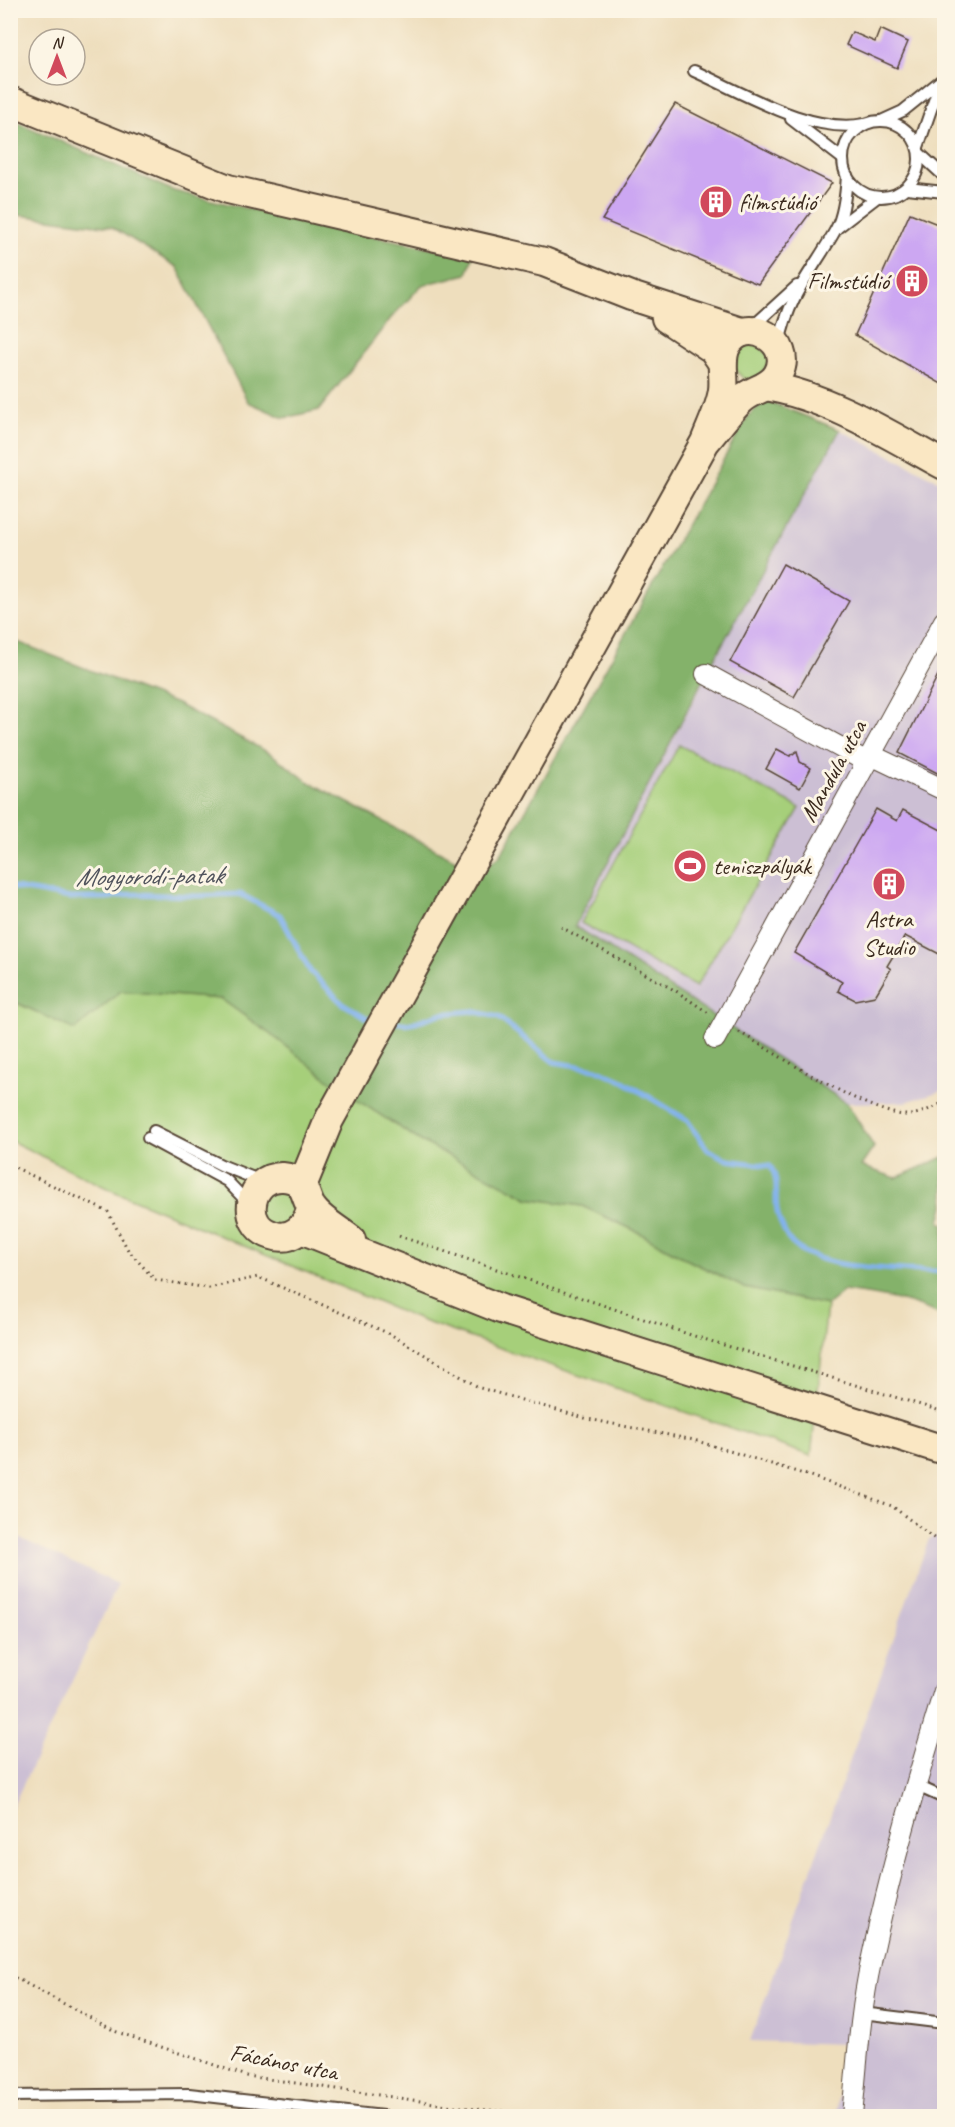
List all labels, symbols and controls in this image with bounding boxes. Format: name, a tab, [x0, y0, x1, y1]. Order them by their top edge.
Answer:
north arrow	[27, 27, 87, 87]
text: N	[52, 33, 65, 53]
building icon: filmstúdió	[698, 184, 734, 220]
place label: filmstúdió	[739, 187, 820, 217]
building icon: Filmstúdió	[894, 263, 930, 299]
place label: Filmstúdió	[807, 266, 893, 296]
street label: Mandula utca	[793, 714, 874, 827]
sports icon: teniszpályák	[672, 848, 708, 884]
place label: teniszpályák	[713, 851, 813, 881]
water label: Mogyoródi-patak	[75, 858, 228, 894]
building icon: Astra Studio	[871, 866, 907, 902]
place label: Astra Studio	[863, 904, 916, 962]
street label: Fácános utca	[228, 2037, 342, 2088]

